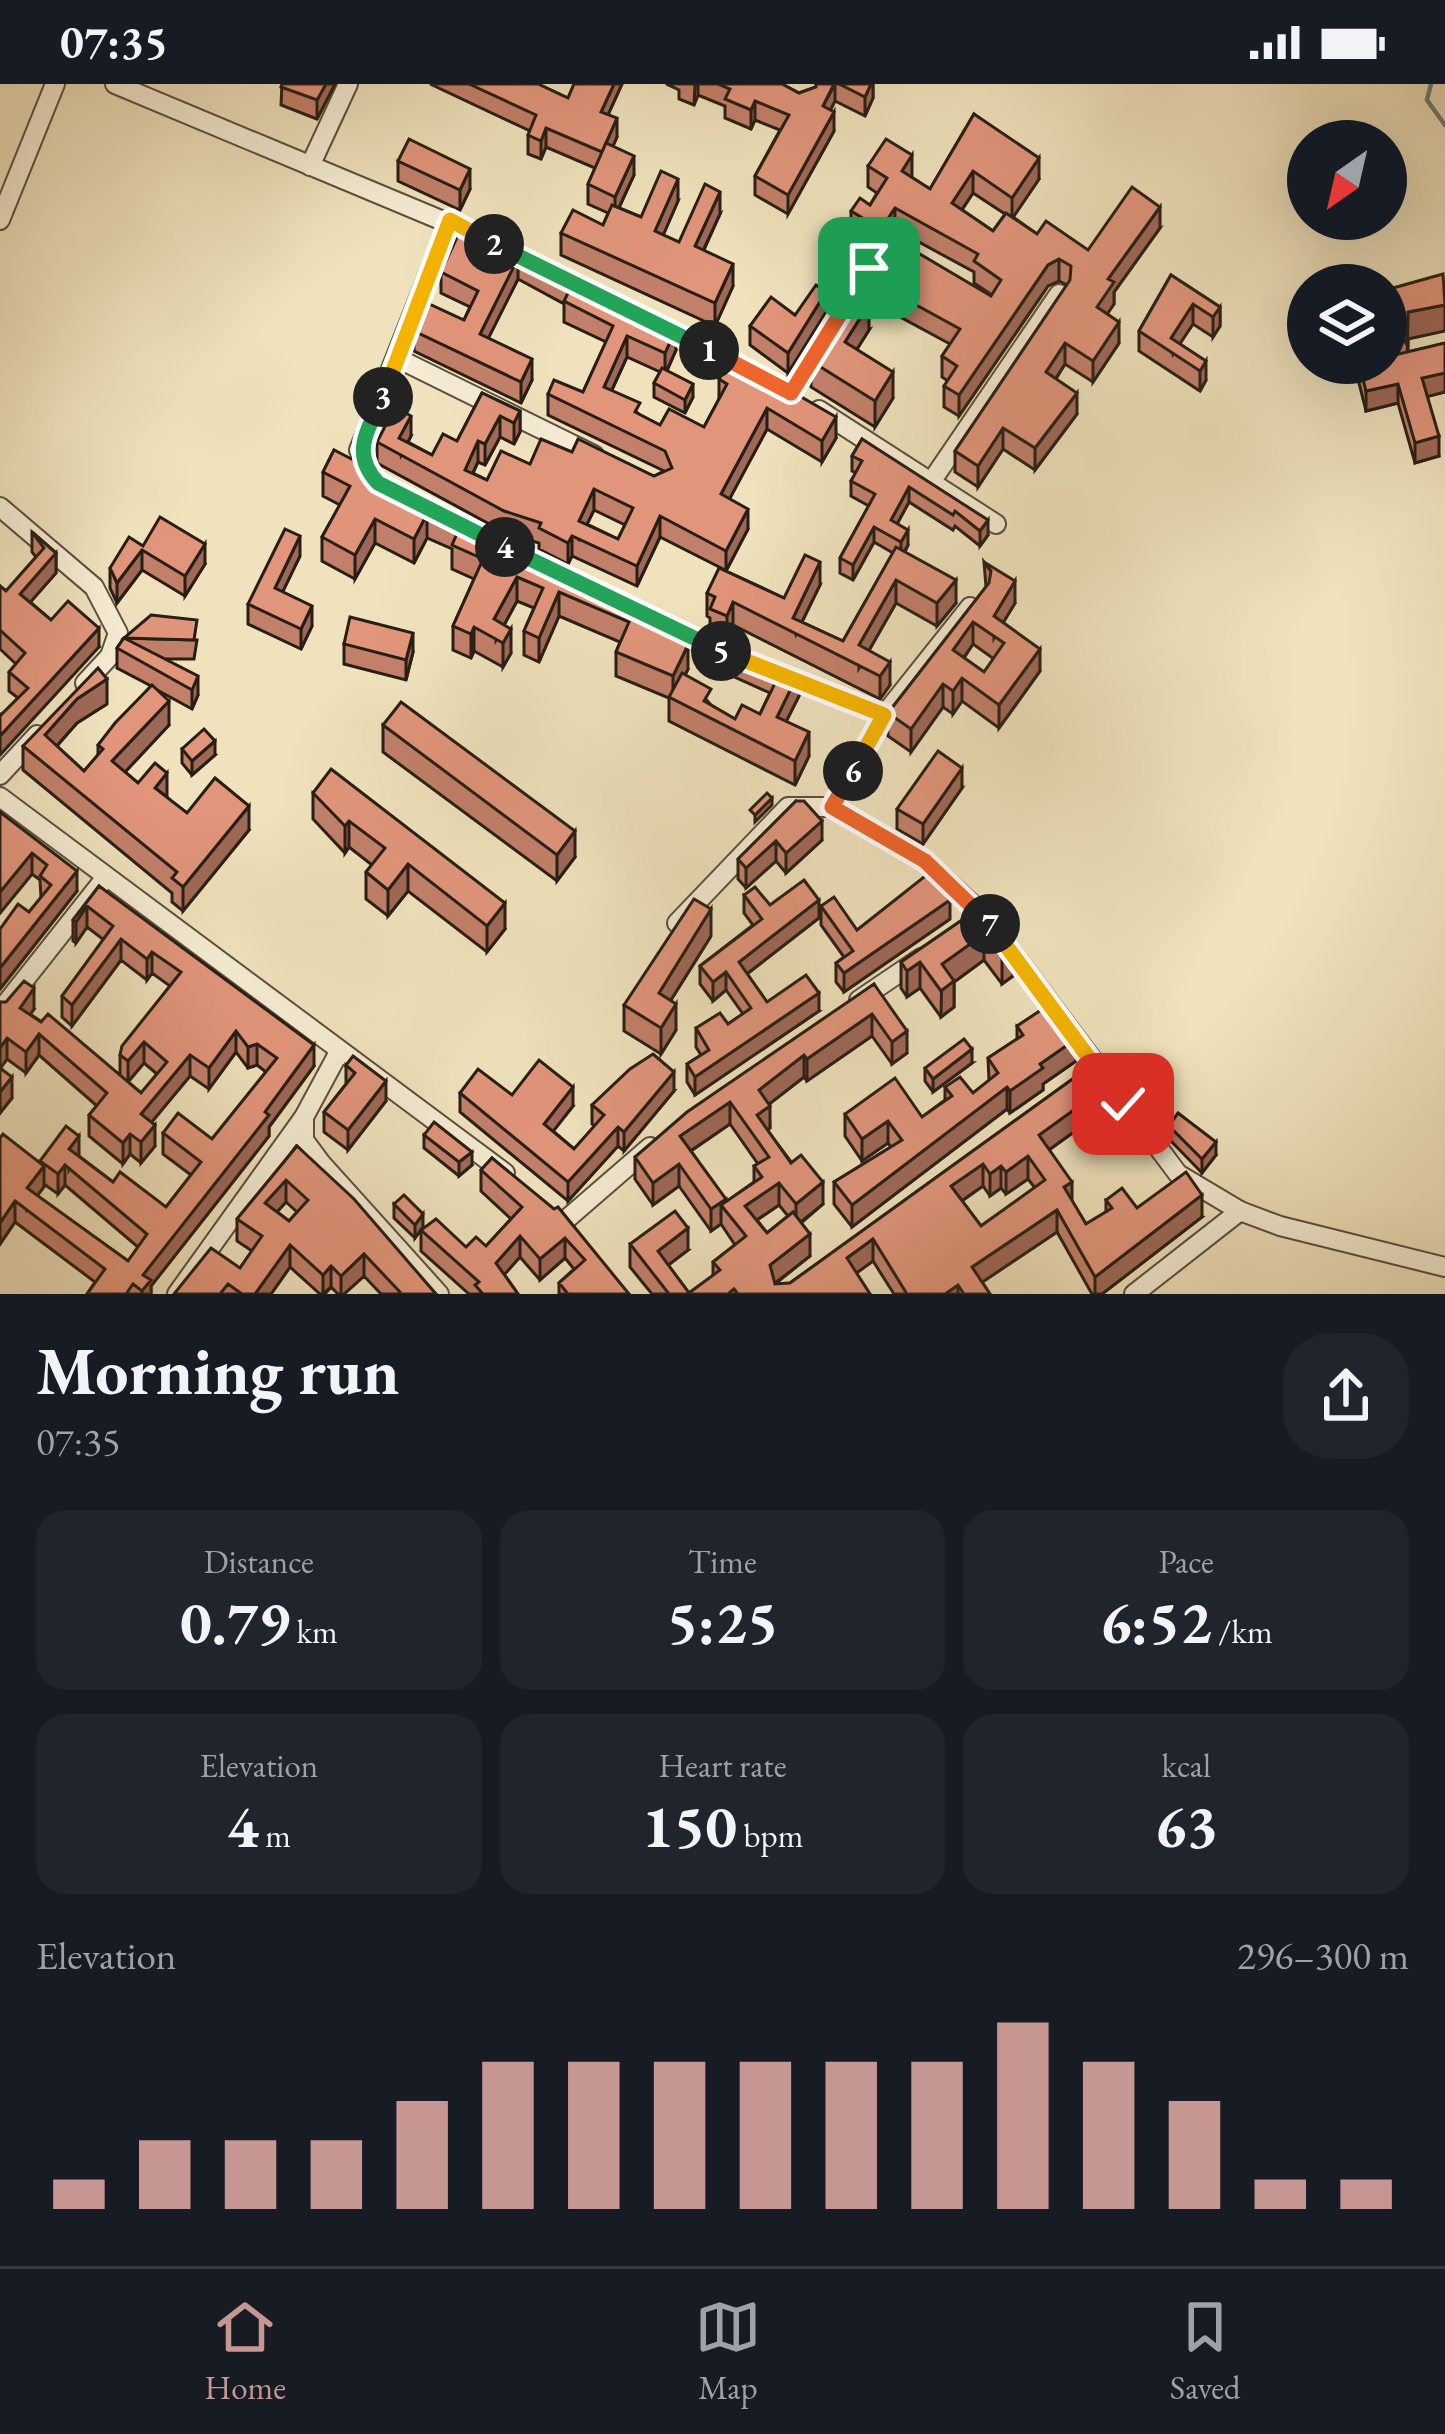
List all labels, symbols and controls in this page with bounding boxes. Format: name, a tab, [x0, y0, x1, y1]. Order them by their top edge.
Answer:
text: 07:35	[60, 13, 168, 71]
north arrow	[1287, 120, 1407, 240]
map controls	[1287, 120, 1407, 384]
pin: 2	[464, 214, 524, 274]
pin	[818, 217, 920, 319]
text: 2	[485, 222, 503, 265]
icon: arrive	[836, 235, 902, 301]
button: layers	[1287, 264, 1407, 384]
pin: 1	[679, 320, 739, 380]
text: 1	[700, 328, 718, 371]
pin: 3	[353, 367, 413, 427]
text: 3	[374, 375, 392, 418]
pin: 4	[475, 517, 535, 577]
text: 4	[496, 525, 514, 568]
pin: 5	[691, 621, 751, 681]
text: 5	[712, 629, 730, 672]
pin: 6	[823, 741, 883, 801]
text: 6	[844, 749, 862, 792]
pin: 7	[960, 894, 1020, 954]
text: 7	[981, 902, 999, 945]
pin	[1072, 1053, 1174, 1155]
icon: check	[1090, 1071, 1156, 1137]
text: Morning run	[36, 1328, 400, 1414]
button: share	[1283, 1333, 1409, 1459]
text: 07:35	[36, 1416, 121, 1467]
text: Distance	[204, 1540, 314, 1583]
text: Time	[688, 1540, 757, 1583]
text: Pace	[1158, 1540, 1214, 1583]
text: 0.79	[180, 1583, 290, 1661]
text: 5:25	[666, 1583, 779, 1661]
text: 6:52	[1100, 1583, 1212, 1661]
text: km	[290, 1610, 338, 1653]
text: /km	[1212, 1610, 1273, 1653]
text: Elevation	[199, 1744, 318, 1787]
text: Heart rate	[658, 1744, 787, 1787]
text: kcal	[1161, 1744, 1211, 1787]
text: 4	[227, 1787, 259, 1865]
text: 150	[642, 1787, 737, 1865]
text: 63	[1154, 1787, 1218, 1865]
text: m	[259, 1814, 291, 1857]
text: bpm	[737, 1814, 803, 1857]
text: Elevation	[36, 1930, 176, 1981]
text: 296–300 m	[1237, 1930, 1409, 1981]
tab: Home	[204, 2294, 286, 2409]
tab: Map	[695, 2294, 761, 2409]
tab: Saved	[1170, 2294, 1241, 2409]

